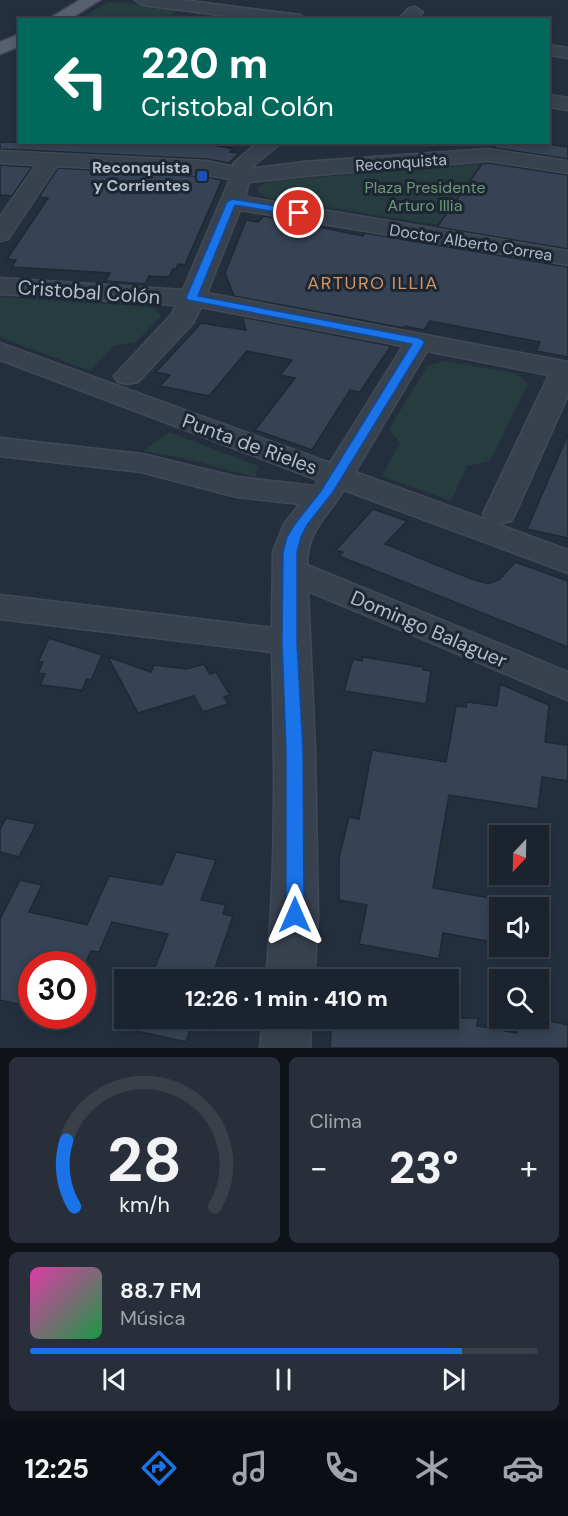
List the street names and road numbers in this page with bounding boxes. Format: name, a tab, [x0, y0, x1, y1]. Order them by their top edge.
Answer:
street label: Reconquista	[355, 149, 447, 176]
street label: Doctor Alberto Correa	[388, 219, 554, 266]
street label: Cristobal Colón	[17, 274, 161, 310]
street label: Punta de Rieles	[179, 408, 321, 480]
street label: Domingo Balaguer	[347, 584, 511, 674]

